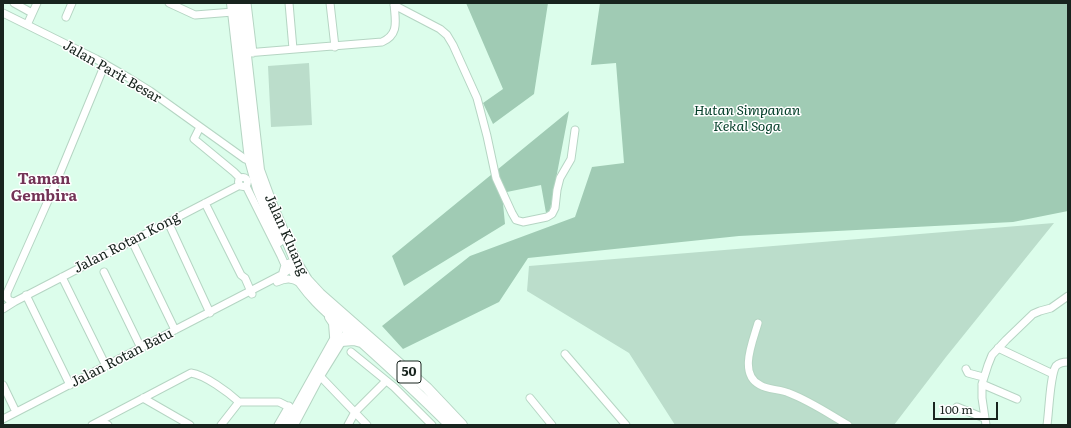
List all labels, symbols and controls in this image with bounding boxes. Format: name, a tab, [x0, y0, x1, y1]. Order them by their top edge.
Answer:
street label: Jalan Parit Besar	[60, 37, 164, 107]
park label: Hutan Simpanan Kekal Soga	[694, 103, 800, 136]
district label: Taman Gembira	[11, 171, 77, 206]
street label: Jalan Kluang	[261, 192, 311, 278]
street label: Jalan Rotan Kong	[71, 209, 183, 277]
street label: Jalan Rotan Batu	[68, 325, 176, 391]
road number: 50	[397, 361, 421, 383]
scale bar	[935, 394, 1000, 420]
text: 100 m	[940, 400, 973, 418]

